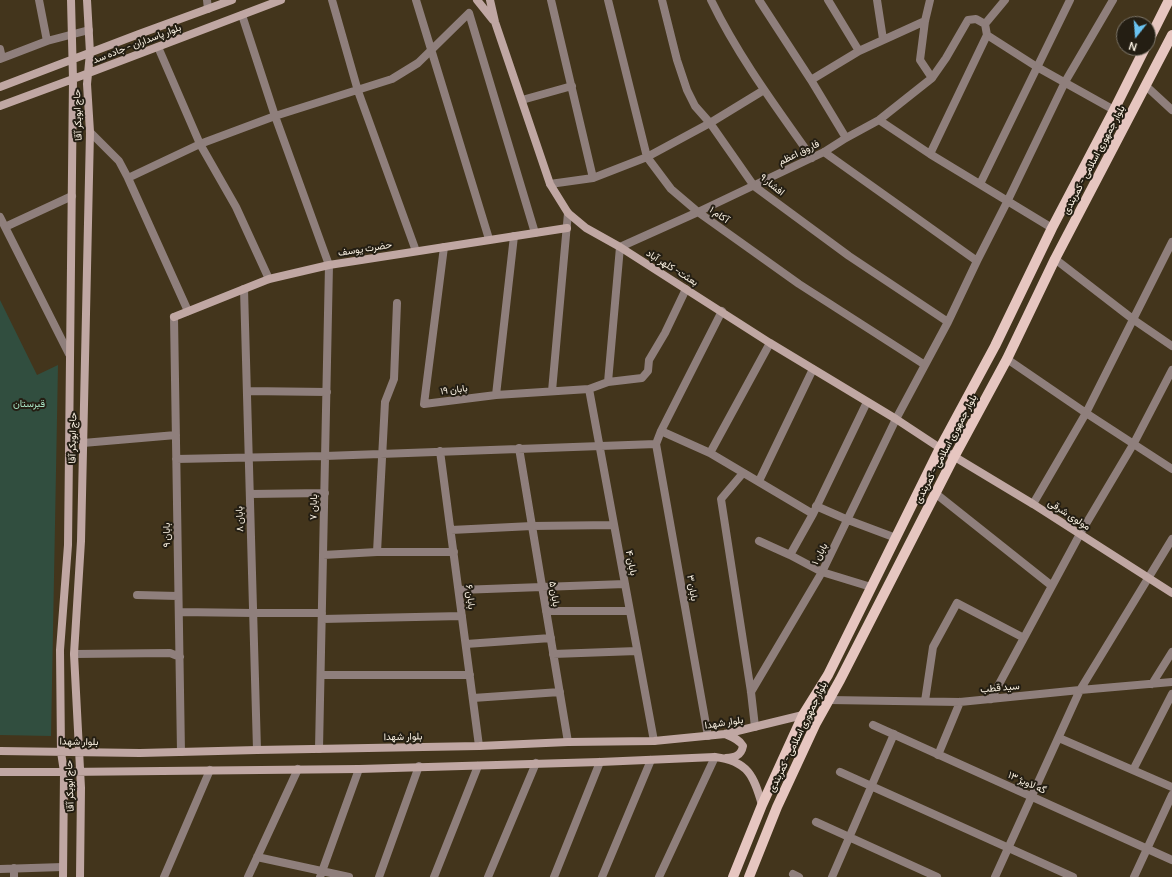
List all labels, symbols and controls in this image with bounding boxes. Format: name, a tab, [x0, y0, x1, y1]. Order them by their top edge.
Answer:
north arrow	[1116, 16, 1156, 56]
street label: بلوار پاسداران - جاده سد	[91, 22, 183, 66]
text: N	[1127, 39, 1139, 55]
street label: حاج ابوبکر آقا	[71, 89, 85, 141]
street label: بلوار جمهوری اسلامی - کمربندی	[1060, 104, 1128, 216]
street label: فاروق اعظم	[776, 138, 822, 168]
street label: افشار ۹	[757, 171, 787, 199]
street label: آکام ۱	[707, 204, 731, 226]
street label: حضرت یوسف	[337, 239, 393, 259]
street label: بعثت- کلهر آباد	[644, 247, 700, 289]
street label: بابان ۱۹	[440, 382, 468, 398]
street label: بلوار جمهوری اسلامی - کمربندی	[912, 393, 980, 505]
park label: قبرستان	[13, 398, 45, 410]
street label: حاج ابوبکر آقا	[67, 412, 79, 464]
street label: بابان ۷	[308, 494, 320, 520]
street label: مولوی شرقی	[1045, 497, 1093, 533]
street label: بابان ۸	[234, 506, 246, 532]
street label: بابان ۹	[161, 523, 173, 547]
street label: بابان ۱	[809, 541, 831, 567]
street label: بابان ۴	[623, 549, 639, 577]
street label: بابان ۳	[684, 574, 700, 602]
street label: بابان ۵	[546, 580, 562, 608]
street label: بابان ۶	[463, 584, 477, 610]
street label: بلوار جمهوری اسلامی - کمربندی	[766, 680, 830, 794]
street label: سید قطب	[980, 680, 1020, 696]
street label: بلوار شهدا	[704, 714, 744, 732]
street label: بلوار شهدا	[383, 731, 423, 743]
street label: بلوار شهدا	[59, 736, 99, 748]
street label: حاج ابوبکر آقا	[63, 760, 77, 812]
street label: گه لاویژ ۱۳	[1006, 769, 1048, 797]

